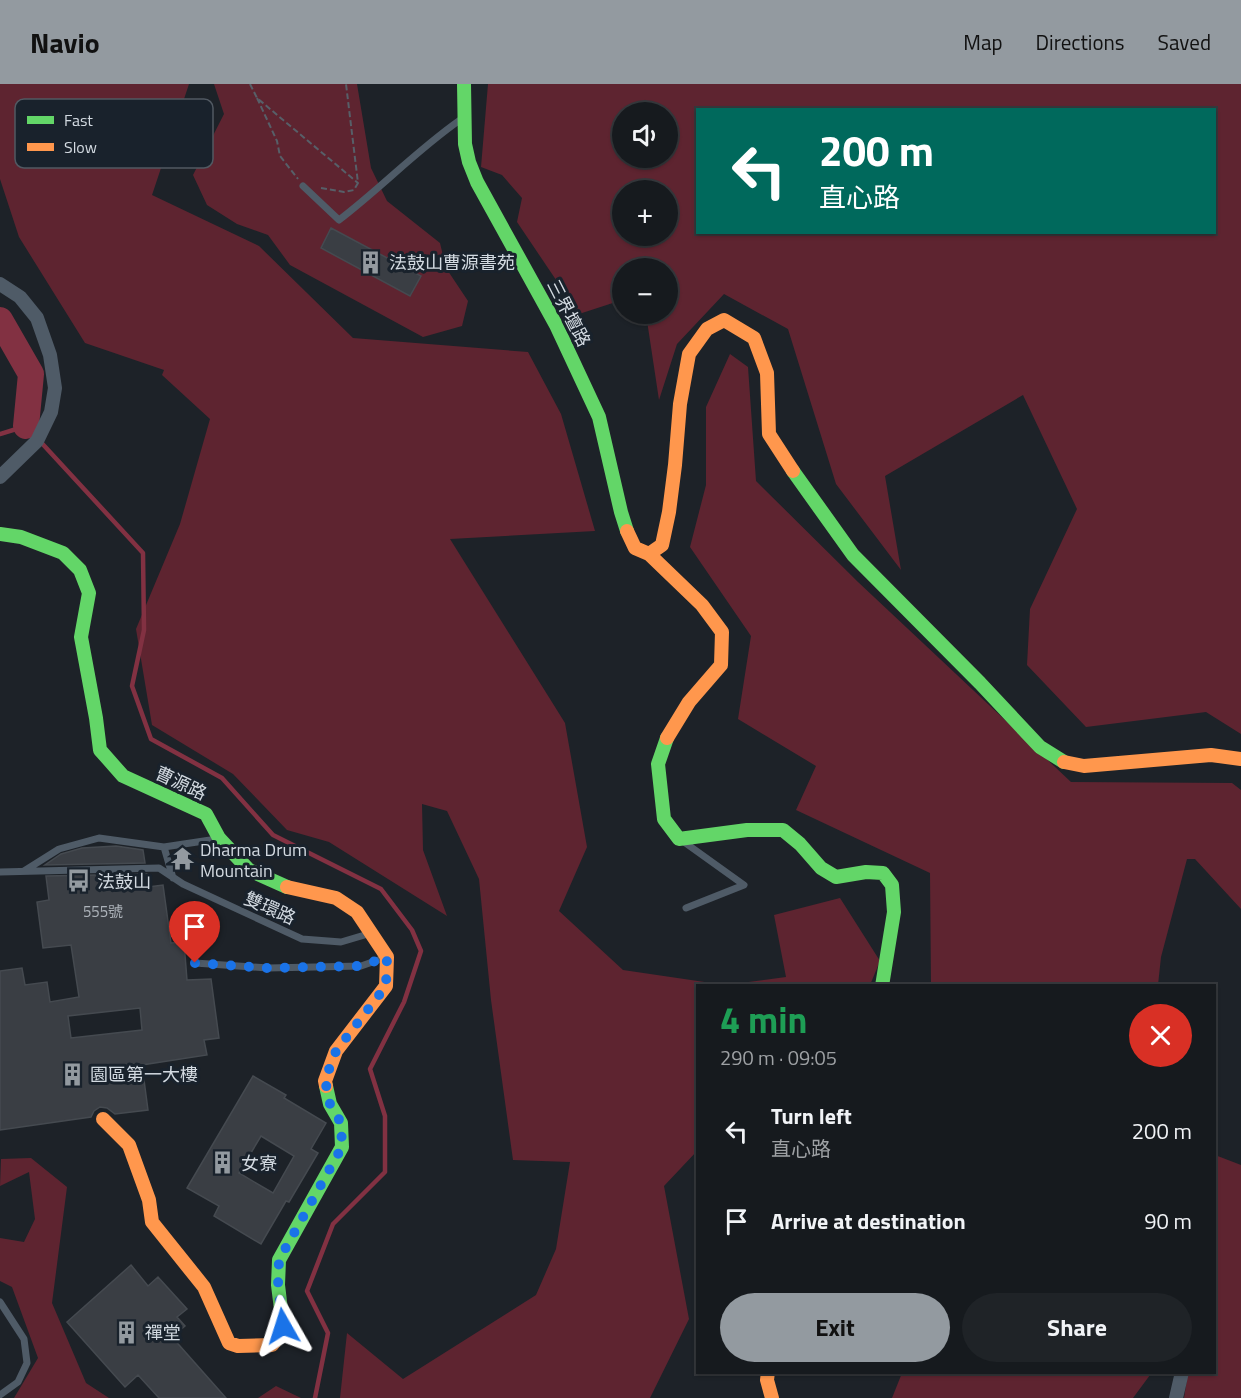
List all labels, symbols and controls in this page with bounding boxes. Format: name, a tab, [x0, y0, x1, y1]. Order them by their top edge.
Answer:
text: Navio	[30, 21, 100, 64]
text: Map	[963, 26, 1003, 58]
text: Directions	[1036, 26, 1125, 58]
text: Saved	[1158, 26, 1211, 58]
legend	[15, 99, 213, 168]
map controls	[612, 102, 678, 324]
button: sound	[612, 102, 678, 168]
text: Fast	[64, 108, 93, 132]
text: 200 m	[819, 118, 934, 182]
icon: left	[720, 132, 798, 210]
text: Slow	[64, 135, 97, 159]
text: 直心路	[819, 176, 900, 217]
button: +	[612, 180, 678, 246]
building icon: 法鼓山曹源書苑	[358, 249, 384, 275]
place label: 法鼓山曹源書苑	[389, 249, 515, 276]
button: −	[612, 258, 678, 324]
street label: 三界壇路	[541, 275, 597, 351]
street label: 曹源路	[151, 759, 211, 807]
place label: Dharma Drum Mountain	[200, 836, 307, 884]
temple icon: Dharma Drum Mountain	[169, 846, 195, 872]
bus stop icon: 法鼓山	[66, 868, 92, 894]
place label: 法鼓山	[97, 868, 151, 895]
street label: 雙環路	[240, 885, 300, 931]
house number: 555號	[83, 900, 123, 923]
pin	[169, 901, 220, 963]
icon: arrive	[178, 910, 211, 943]
text: 4 min	[720, 992, 807, 1047]
button: close	[1129, 1004, 1192, 1067]
text: 290 m · 09:05	[720, 1042, 837, 1073]
building icon: 園區第一大樓	[59, 1061, 85, 1087]
place label: 園區第一大樓	[90, 1061, 198, 1088]
text: Turn left	[771, 1099, 852, 1133]
text: 200 m	[1132, 1114, 1192, 1148]
icon: left	[720, 1115, 753, 1148]
text: 直心路	[771, 1133, 831, 1164]
building icon: 女寮	[210, 1150, 236, 1176]
place label: 女寮	[241, 1150, 277, 1177]
text: Arrive at destination	[771, 1204, 966, 1238]
text: 90 m	[1144, 1204, 1192, 1238]
icon: arrive	[720, 1205, 753, 1238]
button: Exit	[720, 1293, 950, 1362]
button: Share	[962, 1293, 1192, 1362]
position arrow	[251, 1294, 315, 1358]
building icon: 禪堂	[114, 1319, 140, 1345]
place label: 禪堂	[145, 1319, 181, 1346]

